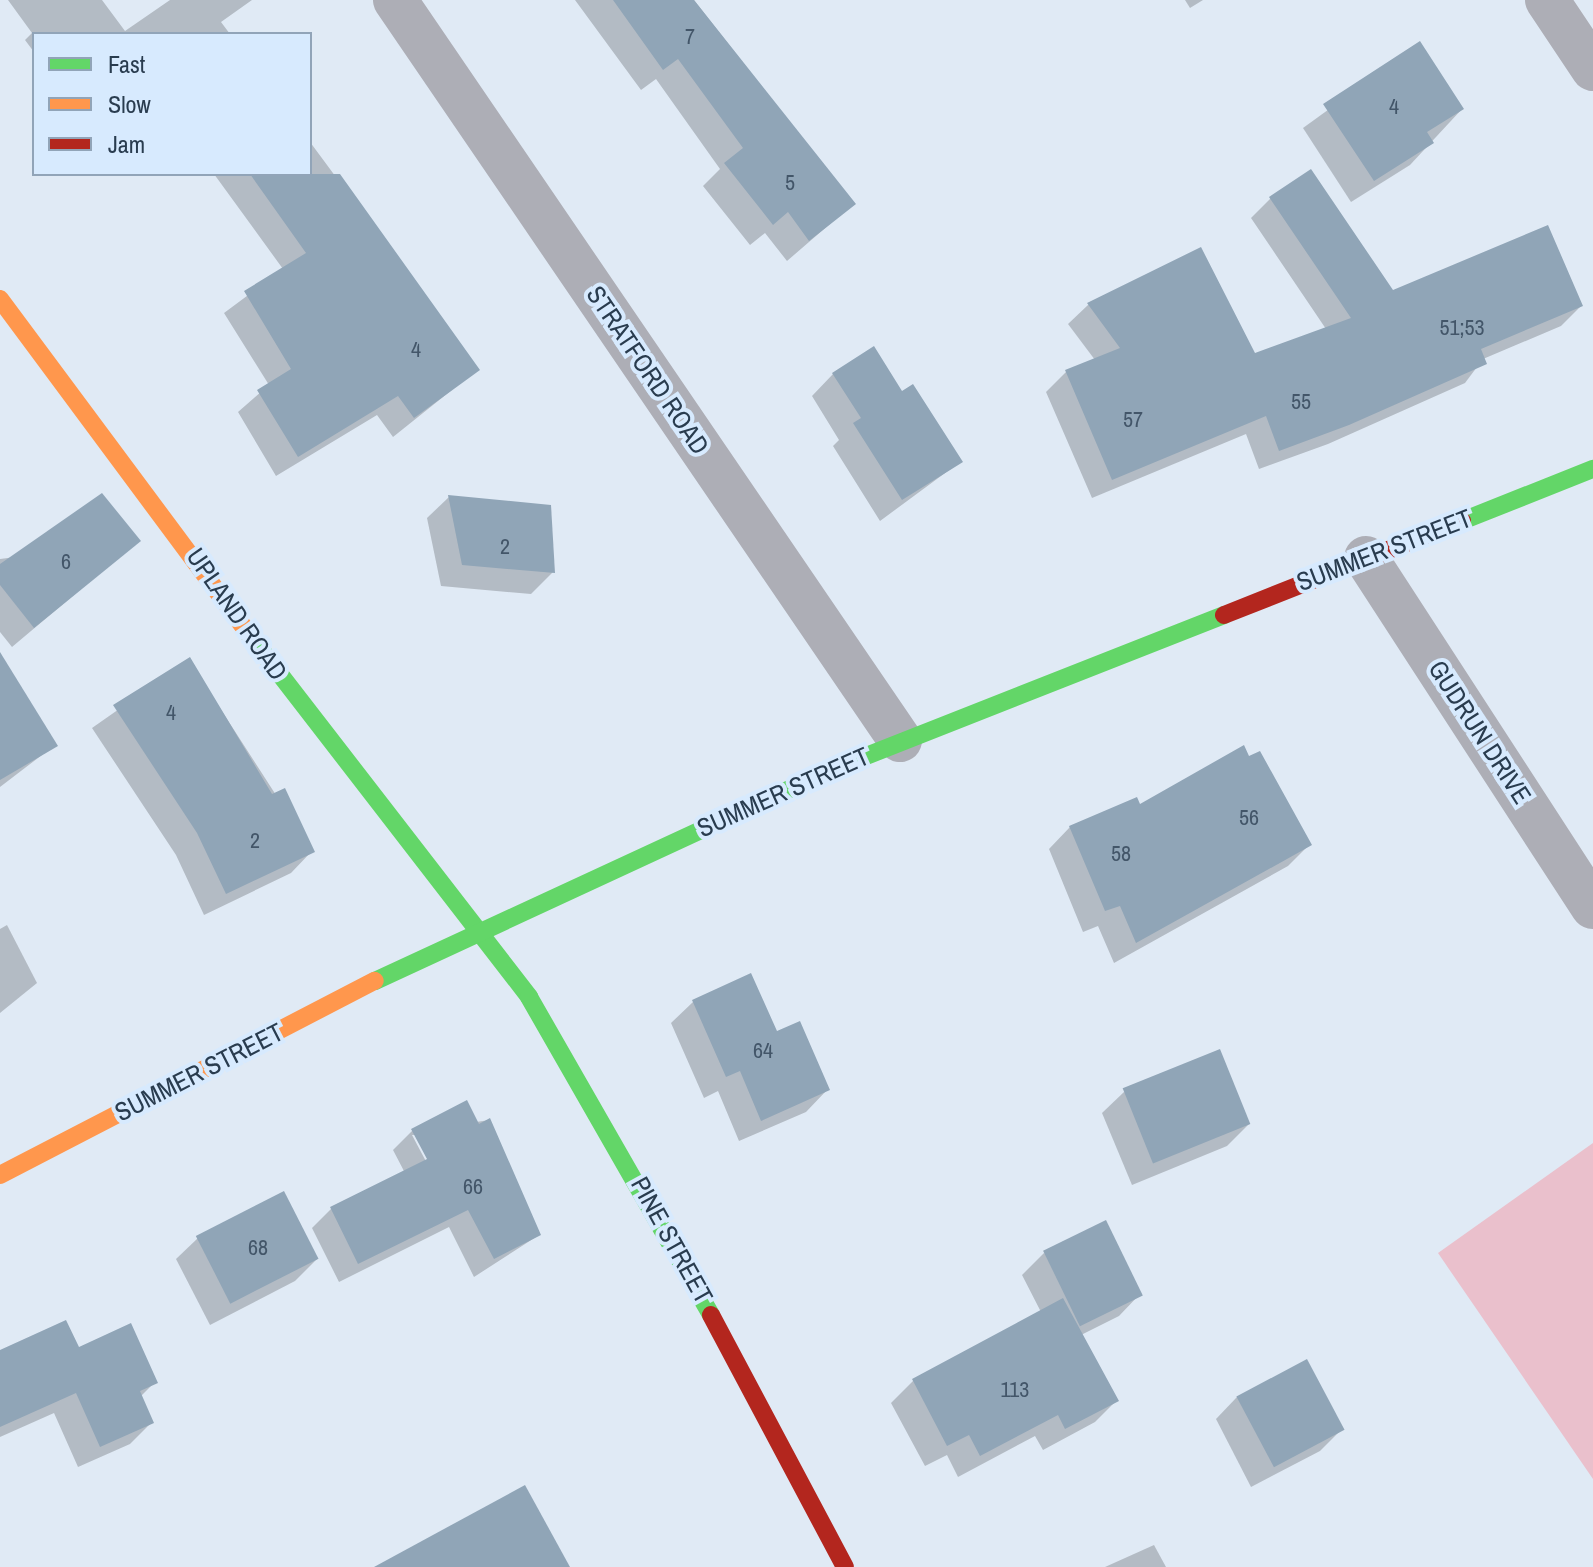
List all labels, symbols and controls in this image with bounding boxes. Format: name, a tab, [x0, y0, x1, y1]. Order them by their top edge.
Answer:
house number: 7	[685, 24, 695, 50]
legend	[32, 32, 312, 176]
text: Fast	[108, 48, 145, 80]
text: Slow	[108, 88, 151, 120]
house number: 4	[1389, 94, 1399, 120]
text: Jam	[108, 128, 145, 160]
house number: 5	[785, 170, 795, 196]
street label: STRATFORD ROAD	[580, 280, 716, 460]
house number: 51;53	[1439, 315, 1485, 341]
house number: 4	[411, 337, 421, 363]
house number: 55	[1291, 389, 1311, 415]
house number: 57	[1123, 407, 1143, 433]
street label: SUMMER STREET	[1292, 502, 1476, 598]
house number: 2	[500, 534, 510, 560]
street label: UPLAND ROAD	[180, 542, 294, 686]
house number: 6	[61, 549, 71, 575]
street label: GUDRUN DRIVE	[1422, 654, 1538, 810]
house number: 4	[166, 700, 176, 726]
street label: SUMMER STREET	[692, 740, 874, 844]
house number: 56	[1239, 805, 1259, 831]
house number: 2	[250, 828, 260, 854]
house number: 58	[1111, 841, 1131, 867]
street label: SUMMER STREET	[110, 1016, 288, 1128]
house number: 64	[753, 1038, 773, 1064]
street label: PINE STREET	[624, 1171, 720, 1309]
house number: 66	[463, 1174, 483, 1200]
house number: 68	[248, 1235, 268, 1261]
house number: 113	[1001, 1377, 1029, 1403]

